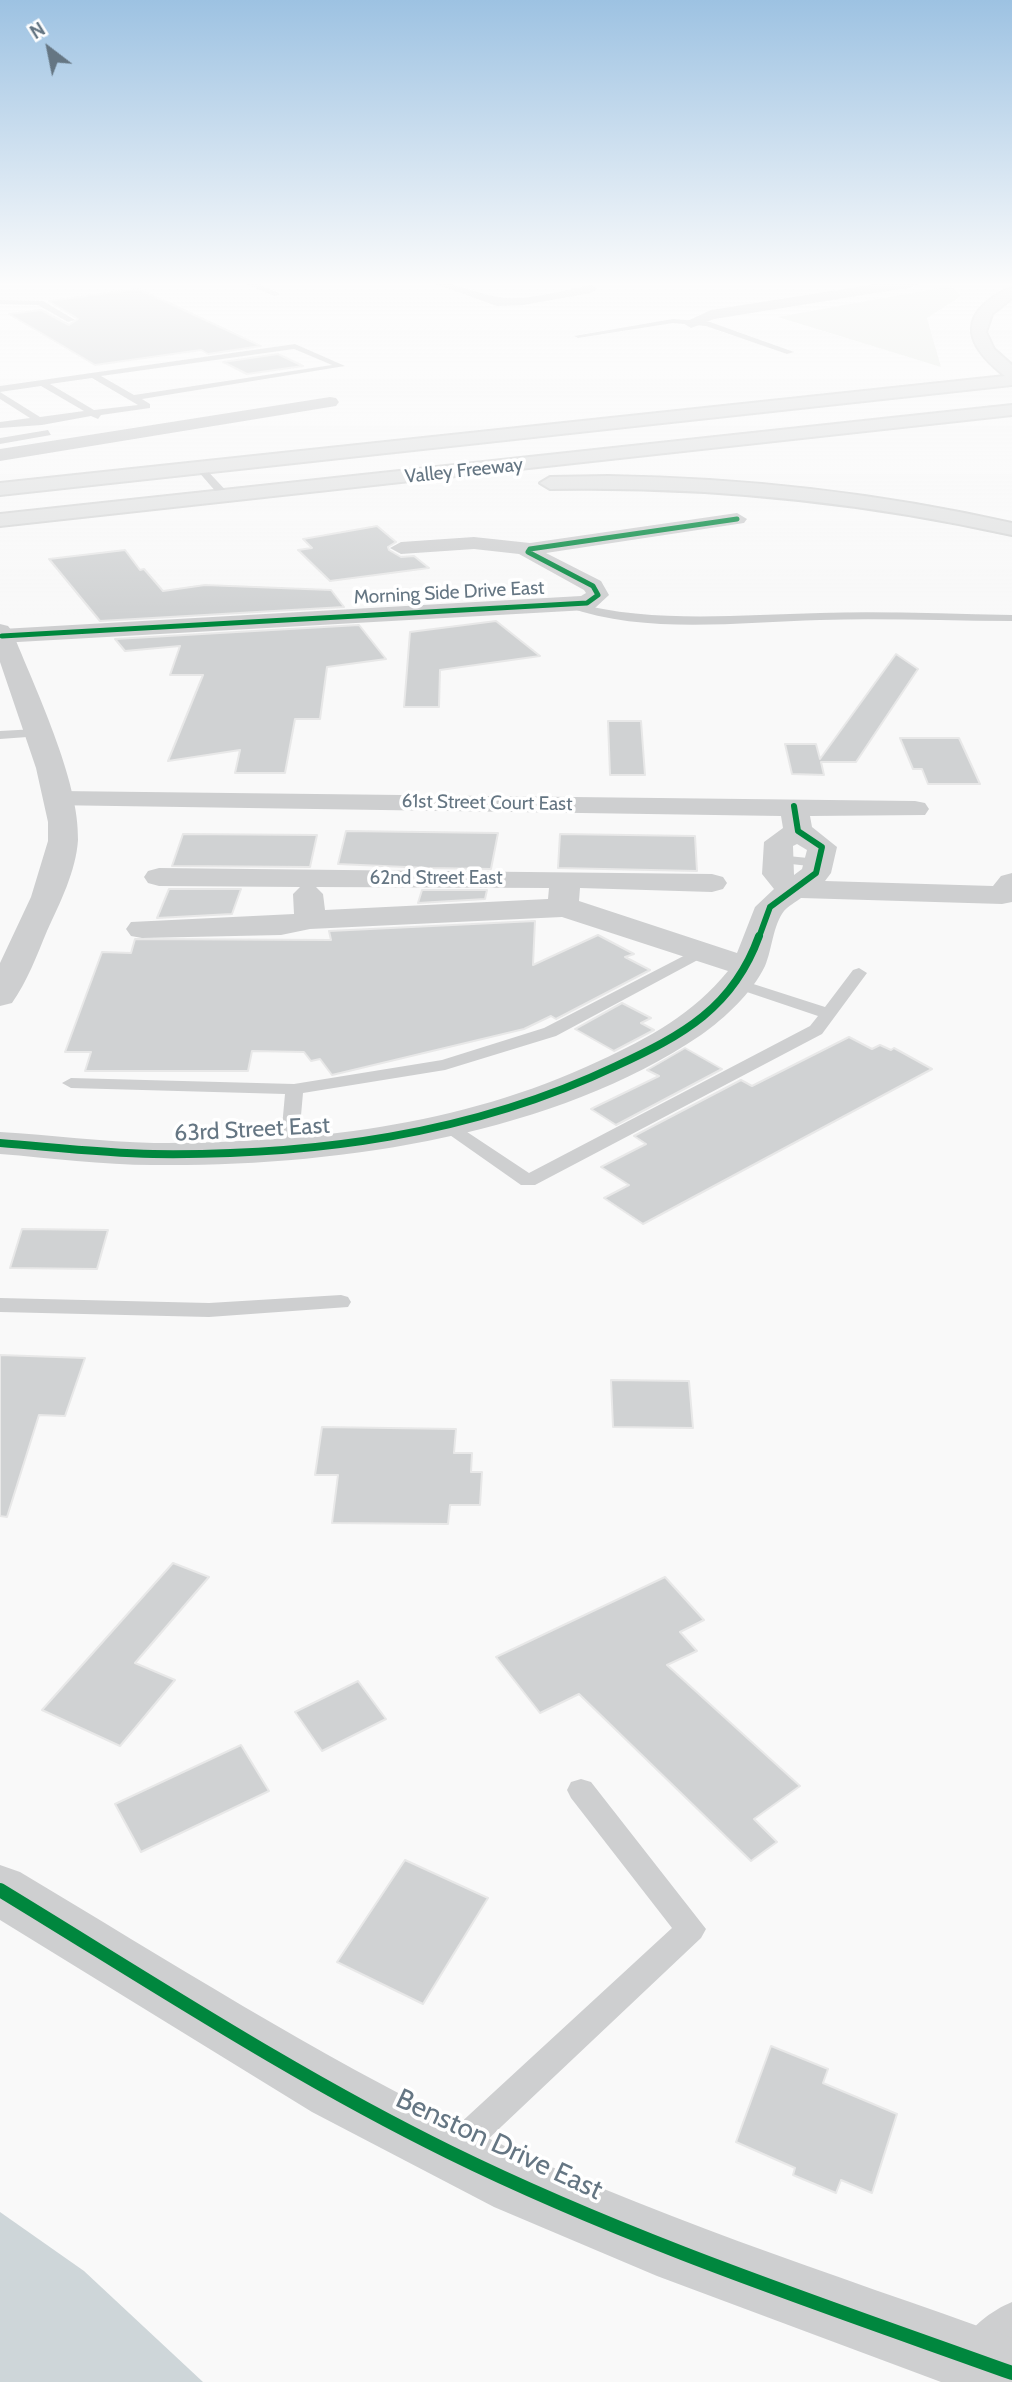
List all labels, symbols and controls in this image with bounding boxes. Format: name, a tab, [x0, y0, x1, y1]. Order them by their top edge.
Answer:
north arrow	[14, 14, 84, 84]
text: N	[26, 17, 49, 44]
street label: Valley Freeway	[404, 453, 524, 489]
street label: Morning Side Drive East	[353, 577, 545, 609]
street label: 61st Street Court East	[401, 790, 573, 816]
street label: 62nd Street East	[369, 867, 503, 889]
street label: 63rd Street East	[174, 1112, 330, 1148]
street label: Benston Drive East	[390, 2082, 608, 2208]

